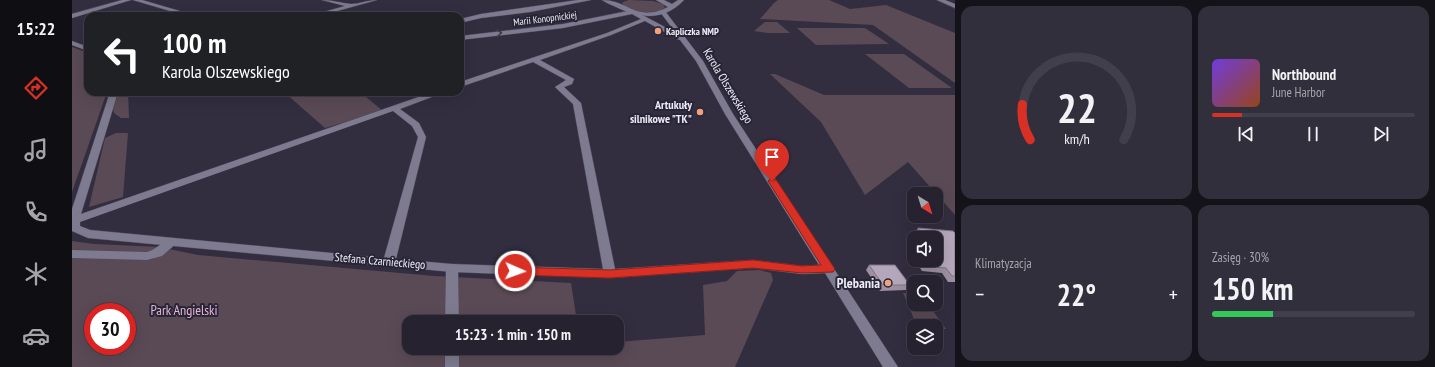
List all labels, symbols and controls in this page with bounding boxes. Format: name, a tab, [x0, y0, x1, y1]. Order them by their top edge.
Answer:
street label: Marii Konopnickiej	[513, 8, 578, 29]
text: 15:22	[17, 17, 55, 40]
text: 100 m	[162, 24, 226, 61]
place label: Kapliczka NMP	[666, 25, 719, 38]
marker: Kapliczka NMP	[653, 26, 663, 36]
icon: left	[96, 28, 148, 80]
one-way arrow	[496, 29, 502, 38]
street label: Karola Olszewskiego	[700, 45, 757, 126]
text: Karola Olszewskiego	[162, 60, 290, 83]
text: Northbound	[1272, 65, 1336, 84]
icon: directions	[22, 74, 50, 102]
text: 22	[1057, 81, 1096, 134]
text: June Harbor	[1272, 84, 1325, 101]
place label: Artukuły silnikowe "TK"	[630, 97, 692, 126]
marker: Artukuły silnikowe "TK"	[695, 107, 705, 117]
icon: previous	[1235, 123, 1257, 145]
icon: pause	[1302, 123, 1324, 145]
icon: next	[1370, 123, 1392, 145]
text: km/h	[1064, 129, 1089, 148]
icon: music	[22, 136, 50, 164]
pin	[755, 140, 789, 181]
icon: arrive	[761, 146, 783, 168]
north arrow	[907, 187, 943, 223]
map controls	[907, 187, 943, 355]
icon: phone	[22, 198, 50, 226]
button: sound	[907, 231, 943, 267]
street label: Stefana Czarnieckiego	[334, 249, 426, 272]
text: Zasięg · 30%	[1212, 249, 1269, 266]
position arrow	[494, 250, 536, 292]
text: Klimatyzacja	[975, 255, 1032, 272]
icon: climate	[22, 260, 50, 288]
text: 150 km	[1212, 269, 1293, 308]
place label: Plebania	[837, 274, 880, 292]
button: search	[907, 275, 943, 311]
text: 22°	[1057, 275, 1096, 314]
marker: Plebania	[883, 278, 893, 288]
text: −	[975, 280, 984, 308]
text: +	[1169, 280, 1178, 308]
park label: Park Angielski	[150, 301, 218, 319]
speed limit sign: 30	[84, 303, 136, 355]
button: layers	[907, 319, 943, 355]
icon: car	[22, 322, 50, 350]
text: 15:23 · 1 min · 150 m	[455, 325, 571, 344]

